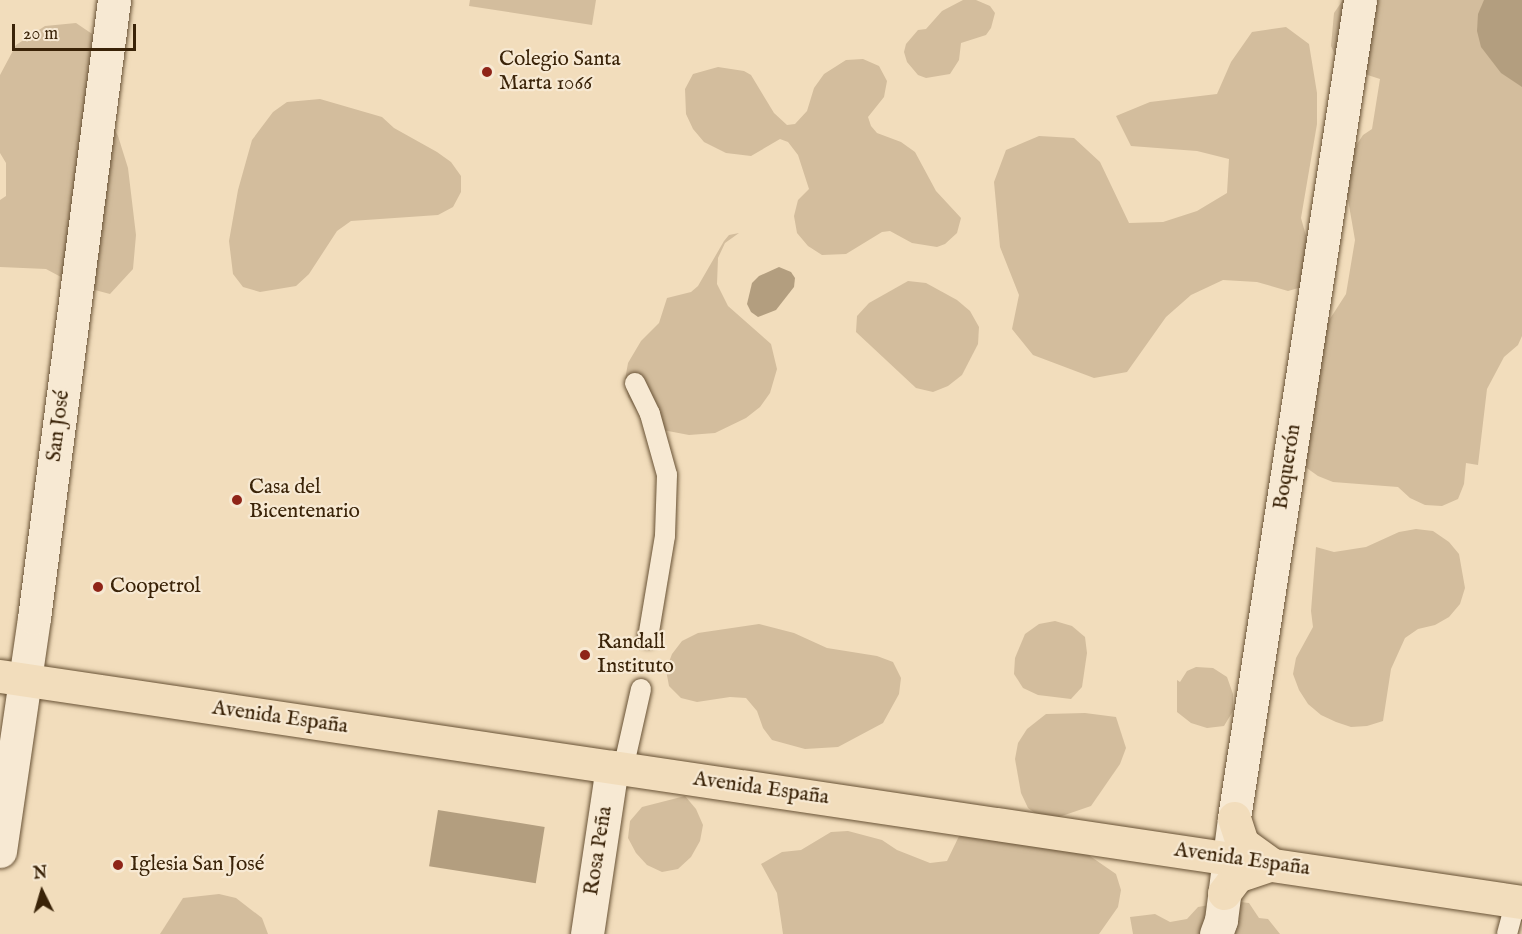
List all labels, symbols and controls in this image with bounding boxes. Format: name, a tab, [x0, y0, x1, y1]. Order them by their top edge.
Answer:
scale bar	[15, 12, 140, 50]
text: 20 m	[23, 23, 58, 46]
place label: Colegio Santa Marta 1066	[499, 47, 621, 97]
marker: Colegio Santa Marta 1066	[480, 65, 494, 79]
street label: San José	[42, 389, 76, 463]
street label: Boquerón	[1269, 422, 1307, 512]
place label: Casa del Bicentenario	[249, 475, 360, 525]
marker: Casa del Bicentenario	[230, 493, 244, 507]
place label: Coopetrol	[110, 574, 201, 600]
marker: Coopetrol	[91, 580, 105, 594]
place label: Randall Instituto	[597, 630, 674, 680]
marker: Randall Instituto	[578, 648, 592, 662]
street label: Avenida España	[211, 696, 349, 740]
street label: Avenida España	[692, 767, 830, 811]
street label: Rosa Peña	[580, 805, 618, 897]
street label: Avenida España	[1173, 838, 1311, 882]
place label: Iglesia San José	[130, 852, 264, 878]
marker: Iglesia San José	[111, 858, 125, 872]
north arrow	[12, 862, 72, 922]
text: N	[33, 864, 48, 885]

